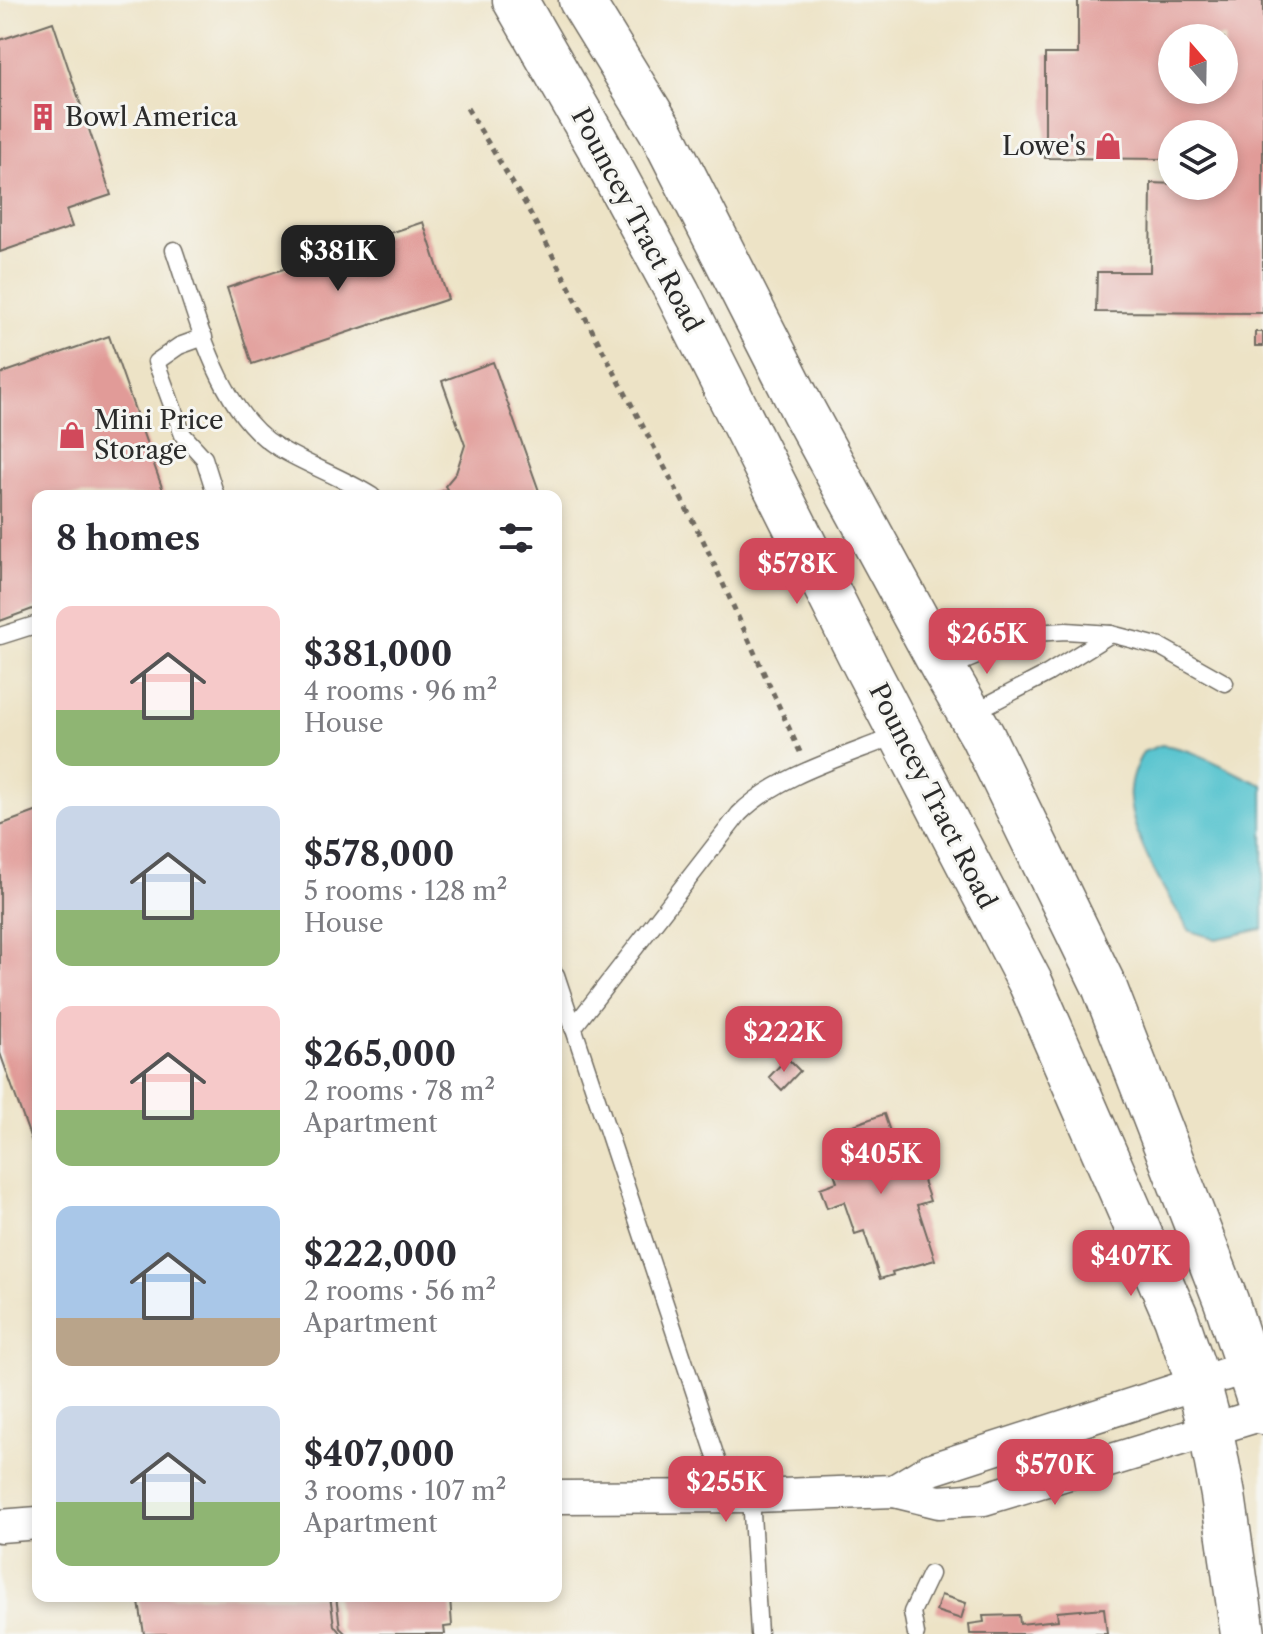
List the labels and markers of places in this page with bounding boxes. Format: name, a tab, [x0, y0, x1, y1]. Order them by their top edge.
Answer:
place label: Bowl America	[65, 101, 238, 133]
building icon: Bowl America	[28, 102, 58, 132]
place label: Lowe's	[1002, 130, 1086, 162]
shop icon: Lowe's	[1093, 131, 1123, 161]
pin: $381K	[282, 225, 394, 293]
place label: Mini Price Storage	[94, 404, 224, 466]
shop icon: Mini Price Storage	[57, 420, 87, 450]
pin: $578K	[741, 538, 853, 606]
pin: $265K	[931, 608, 1043, 676]
pin: $222K	[728, 1006, 840, 1074]
pin: $405K	[825, 1128, 937, 1196]
pin: $407K	[1075, 1230, 1187, 1298]
pin: $570K	[999, 1439, 1111, 1507]
pin: $255K	[670, 1456, 782, 1524]

